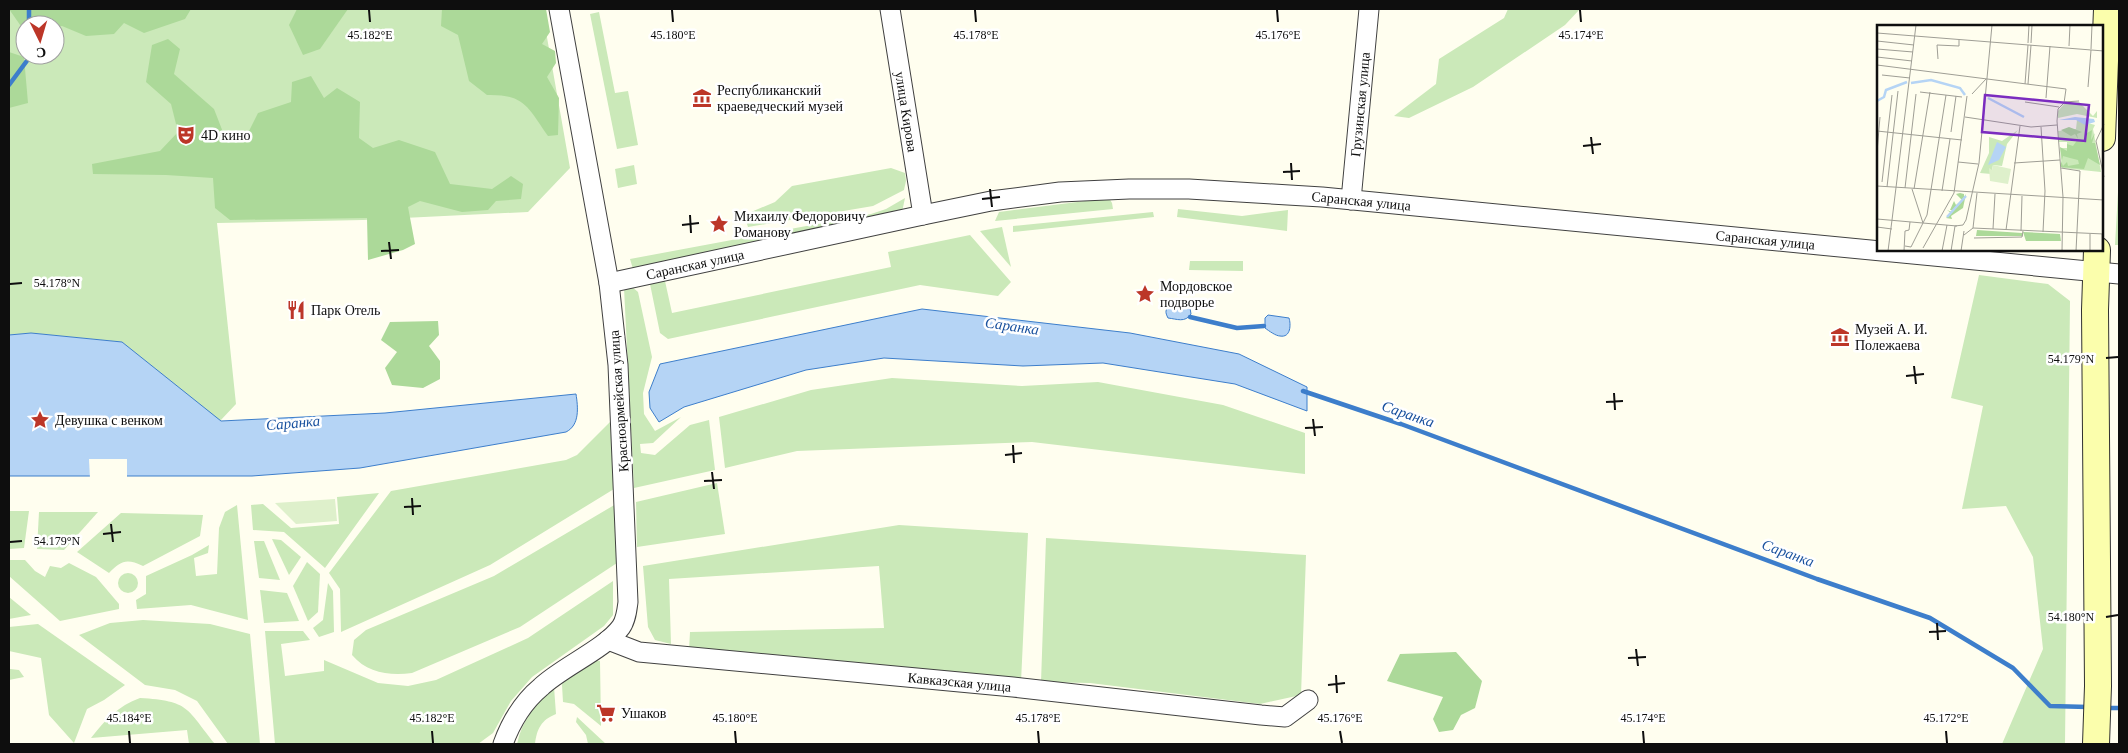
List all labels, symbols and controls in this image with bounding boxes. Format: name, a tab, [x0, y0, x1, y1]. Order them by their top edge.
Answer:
north arrow	[15, 15, 65, 65]
inset map	[1877, 25, 2103, 251]
text: 45.182°E	[347, 28, 393, 42]
text: 45.180°E	[650, 28, 696, 42]
text: 45.178°E	[953, 28, 999, 42]
text: 45.176°E	[1255, 28, 1301, 42]
text: 45.174°E	[1558, 28, 1604, 42]
text: С	[35, 45, 47, 60]
street label: Грузинская улица	[1348, 51, 1372, 157]
street label: улица Кирова	[893, 70, 920, 154]
place label: Республиканский краеведческий музей	[717, 83, 844, 114]
museum icon: Республиканский краеведческий музей	[691, 87, 713, 109]
theatre icon: 4D кино	[175, 124, 197, 146]
place label: 4D кино	[201, 128, 250, 143]
street label: Саранская улица	[1311, 189, 1412, 213]
place label: Михаилу Федоровичу Романову	[734, 209, 865, 240]
place icon: Михаилу Федоровичу Романову	[708, 213, 730, 235]
street label: Саранская улица	[1715, 228, 1817, 252]
street label: Саранская улица	[645, 246, 746, 282]
text: 54.178°N	[34, 276, 81, 290]
place label: Мордовское подворье	[1160, 279, 1232, 310]
place icon: Мордовское подворье	[1134, 283, 1156, 305]
restaurant icon: Парк Отель	[285, 299, 307, 321]
place label: Парк Отель	[311, 303, 380, 318]
water label: Саранка	[984, 314, 1040, 338]
place label: Музей А. И. Полежаева	[1855, 322, 1928, 353]
museum icon: Музей А. И. Полежаева	[1829, 326, 1851, 348]
street label: Красноармейская улица	[606, 329, 631, 473]
text: 54.179°N	[2048, 352, 2095, 366]
water label: Саранка	[1380, 398, 1436, 430]
place icon: Девушка с венком	[29, 409, 51, 431]
place label: Девушка с венком	[55, 413, 163, 428]
water label: Саранка	[265, 413, 321, 433]
text: 54.179°N	[34, 534, 81, 548]
water label: Саранка	[1760, 536, 1816, 570]
text: 54.180°N	[2048, 610, 2095, 624]
street label: Кавказская улица	[907, 670, 1013, 694]
supermarket icon: Ушаков	[595, 702, 617, 724]
place label: Ушаков	[621, 706, 667, 721]
text: 45.184°E	[106, 711, 152, 725]
text: 45.182°E	[409, 711, 455, 725]
text: 45.180°E	[712, 711, 758, 725]
text: 45.178°E	[1015, 711, 1061, 725]
text: 45.176°E	[1317, 711, 1363, 725]
text: 45.174°E	[1620, 711, 1666, 725]
text: 45.172°E	[1923, 711, 1969, 725]

